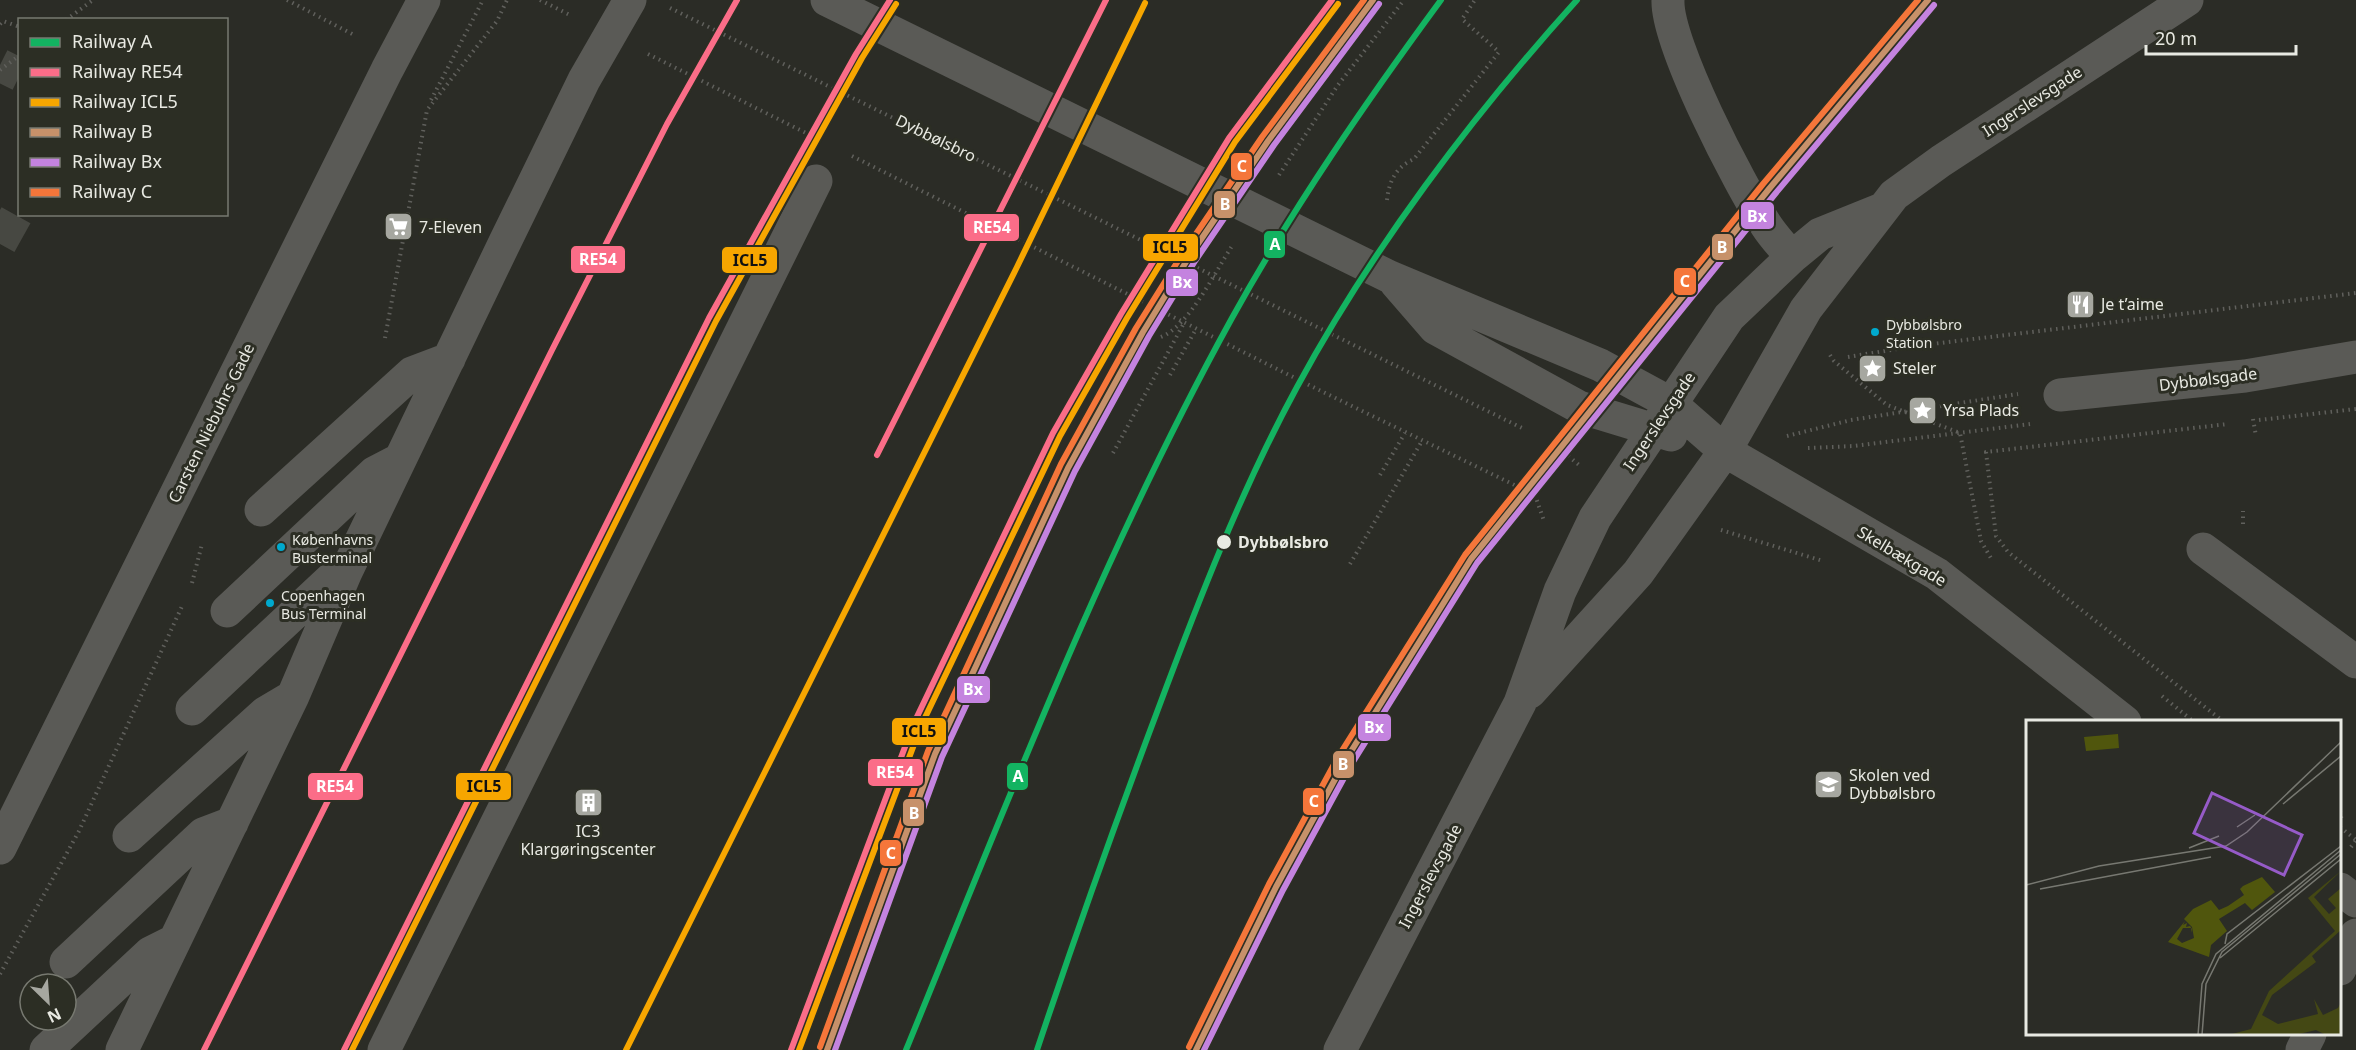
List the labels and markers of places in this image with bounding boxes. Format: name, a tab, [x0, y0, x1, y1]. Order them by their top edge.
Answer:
supermarket icon: 7-Eleven	[382, 211, 414, 243]
place label: 7-Eleven	[419, 216, 482, 238]
restaurant icon: Je t’aime	[2064, 288, 2096, 320]
place label: Je t’aime	[2099, 293, 2164, 315]
place label: Dybbølsbro Station	[1886, 315, 1962, 352]
marker: Dybbølsbro Station	[1869, 326, 1881, 338]
place icon: Steler	[1856, 352, 1888, 384]
place label: Steler	[1893, 357, 1937, 379]
place icon: Yrsa Plads	[1906, 394, 1938, 426]
place label: Yrsa Plads	[1943, 399, 2019, 421]
place label: Københavns Busterminal	[292, 530, 374, 567]
place label: Dybbølsbro	[1238, 531, 1329, 553]
marker: Dybbølsbro	[1215, 533, 1233, 551]
marker: Københavns Busterminal	[275, 541, 287, 553]
place label: Copenhagen Bus Terminal	[281, 586, 366, 623]
marker: Copenhagen Bus Terminal	[264, 597, 276, 609]
place label: Skolen ved Dybbølsbro	[1849, 764, 1936, 804]
school or university icon: Skolen ved Dybbølsbro	[1812, 768, 1844, 800]
building icon: IC3 Klargøringscenter	[572, 787, 604, 819]
place label: IC3 Klargøringscenter	[520, 820, 656, 860]

